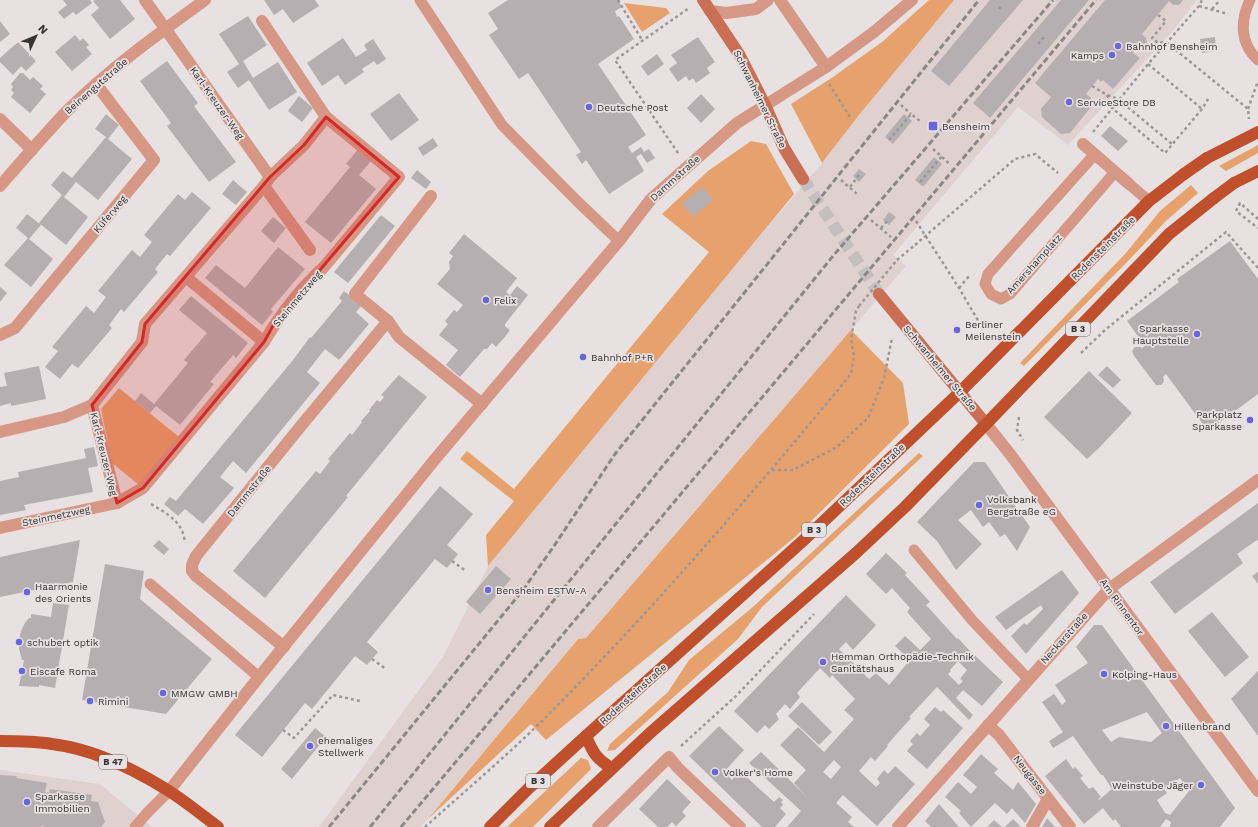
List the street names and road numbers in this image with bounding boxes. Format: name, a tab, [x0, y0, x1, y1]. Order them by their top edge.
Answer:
street label: Schwanheimer Straße	[731, 48, 789, 150]
street label: Beinengutstraße	[62, 56, 130, 116]
street label: Karl-Kreuzer-Weg	[188, 65, 247, 142]
street label: Dammstraße	[648, 153, 702, 203]
street label: Küferweg	[91, 193, 129, 235]
street label: Rodensteinstraße	[1069, 214, 1137, 282]
street label: Amershamplatz	[1004, 232, 1064, 296]
street label: Steinmetzweg	[271, 268, 324, 329]
road number: B 3	[1066, 322, 1090, 336]
street label: Schwanheimer Straße	[901, 323, 979, 413]
street label: Karl-Kreuzer-Weg	[88, 411, 120, 498]
street label: Rodensteinstraße	[837, 441, 907, 509]
street label: Dammstraße	[225, 463, 273, 519]
street label: Steinmetzweg	[21, 503, 92, 529]
road number: B 3	[802, 523, 826, 537]
street label: Am Rinnentor	[1098, 577, 1146, 637]
street label: Neckarstraße	[1038, 610, 1090, 666]
street label: Rodensteinstraße	[597, 661, 669, 727]
street label: Neugasse	[1011, 753, 1049, 797]
road number: B 47	[99, 755, 127, 769]
road number: B 3	[526, 774, 550, 788]

